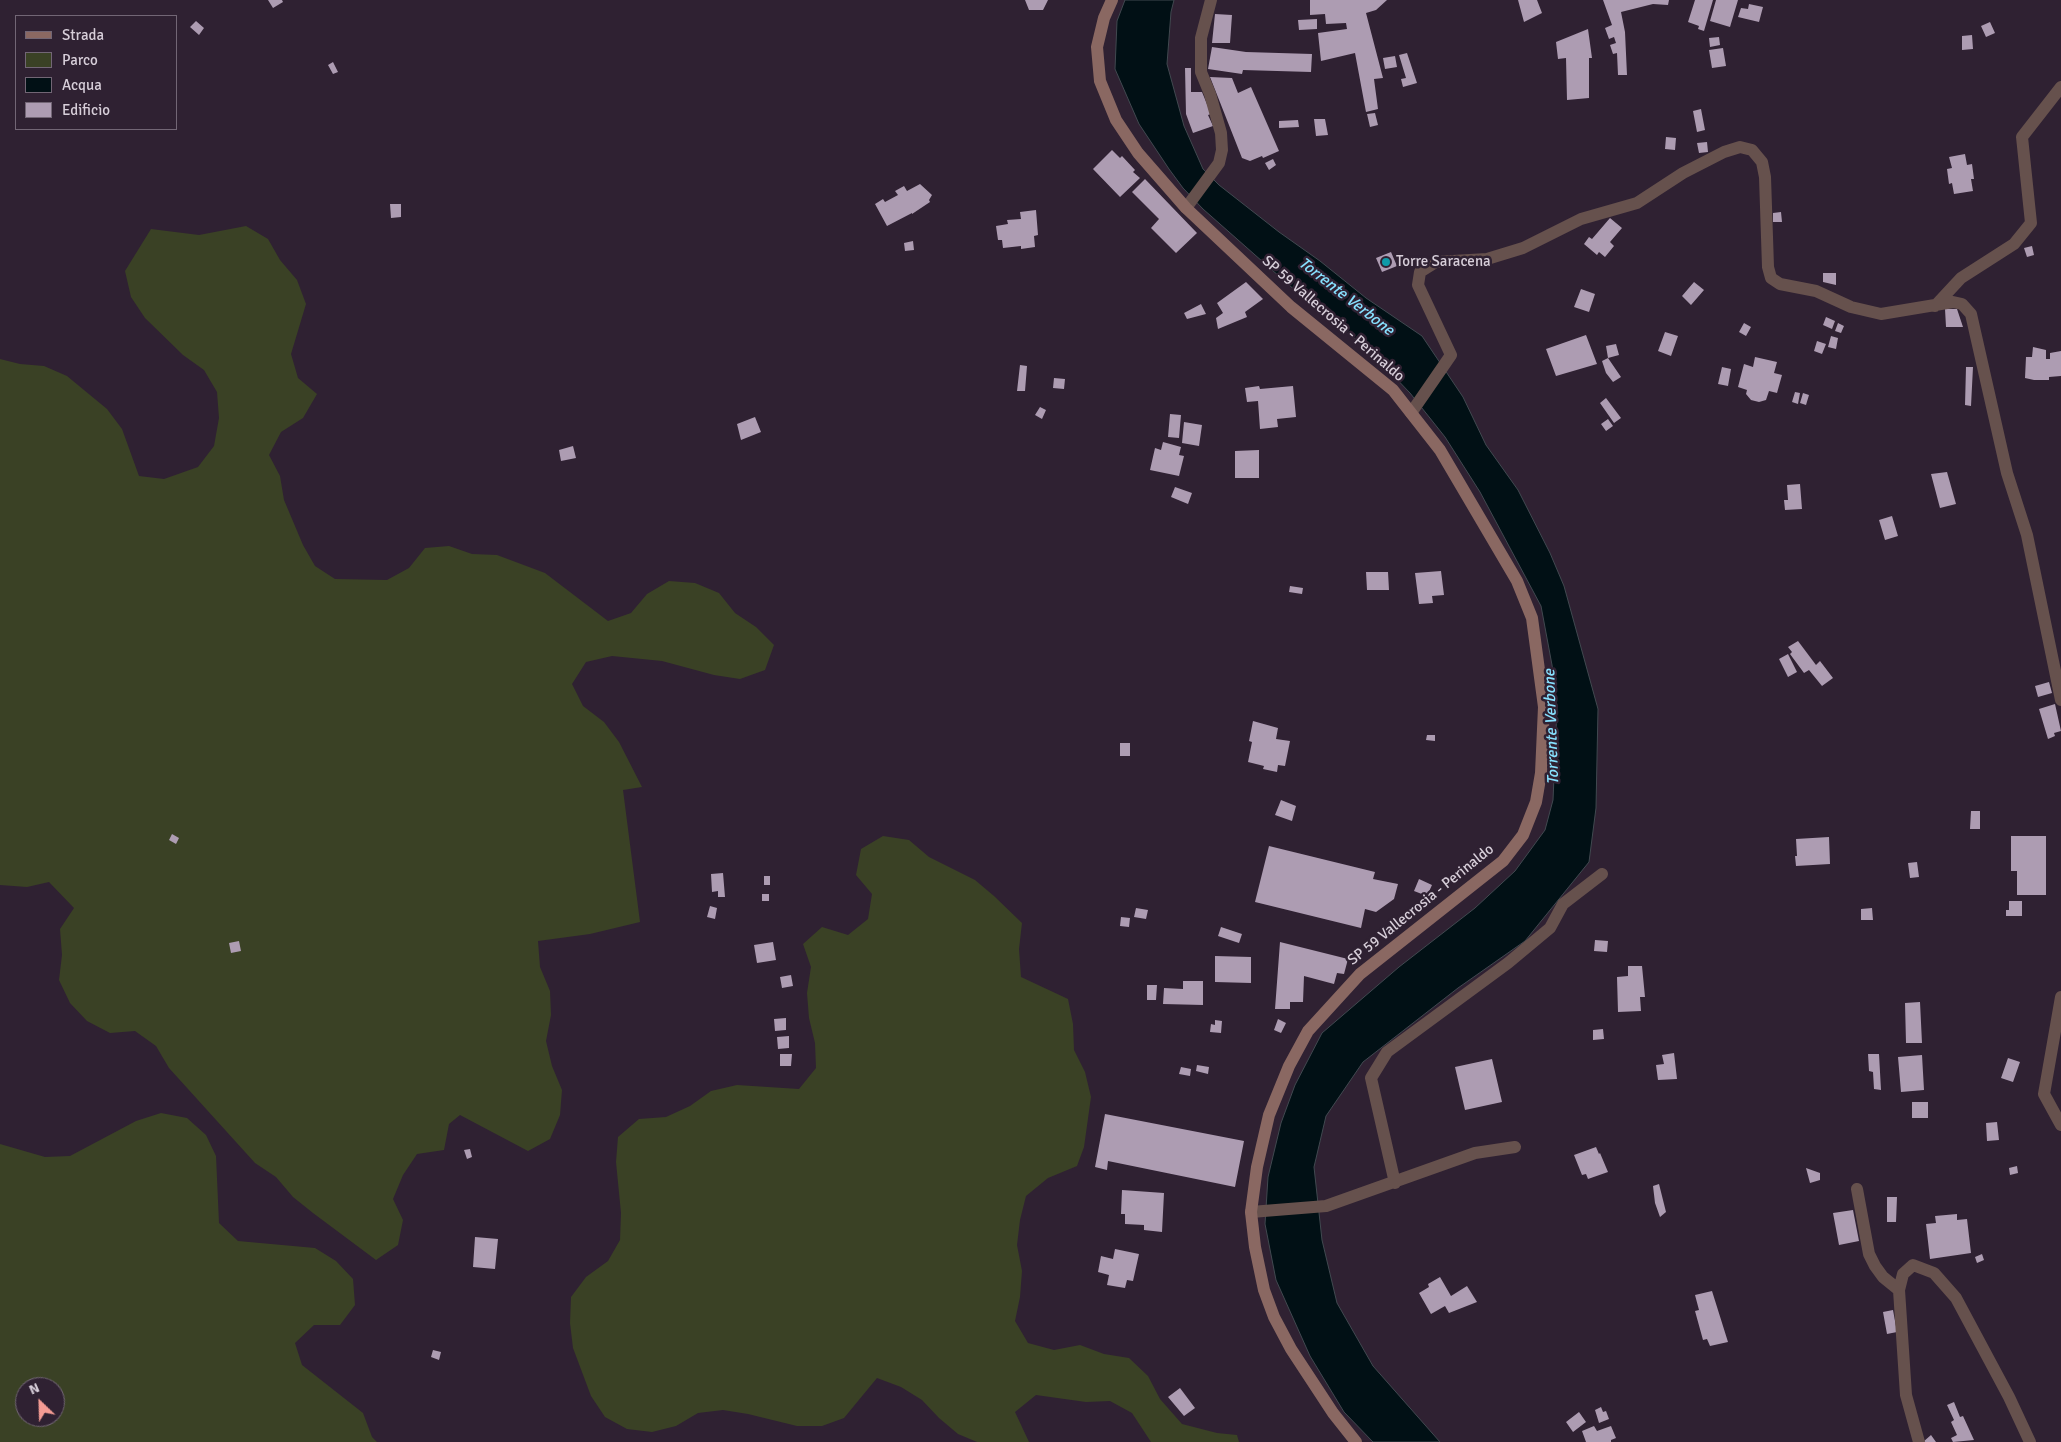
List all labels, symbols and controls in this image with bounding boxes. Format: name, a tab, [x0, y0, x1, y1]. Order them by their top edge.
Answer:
legend	[15, 15, 178, 130]
text: Strada	[62, 26, 104, 44]
text: Parco	[62, 51, 98, 69]
text: Acqua	[62, 76, 102, 94]
text: Edificio	[62, 101, 110, 119]
street label: SP 59 Vallecrosia - Perinaldo	[1258, 252, 1408, 386]
place label: Torre Saracena	[1396, 253, 1491, 271]
water label: Torrente Verbone	[1294, 254, 1398, 340]
marker: Torre Saracena	[1380, 256, 1392, 268]
water label: Torrente Verbone	[1540, 669, 1564, 785]
street label: SP 59 Vallecrosia - Perinaldo	[1344, 840, 1498, 970]
north arrow	[15, 1377, 65, 1427]
text: N	[26, 1379, 42, 1399]

